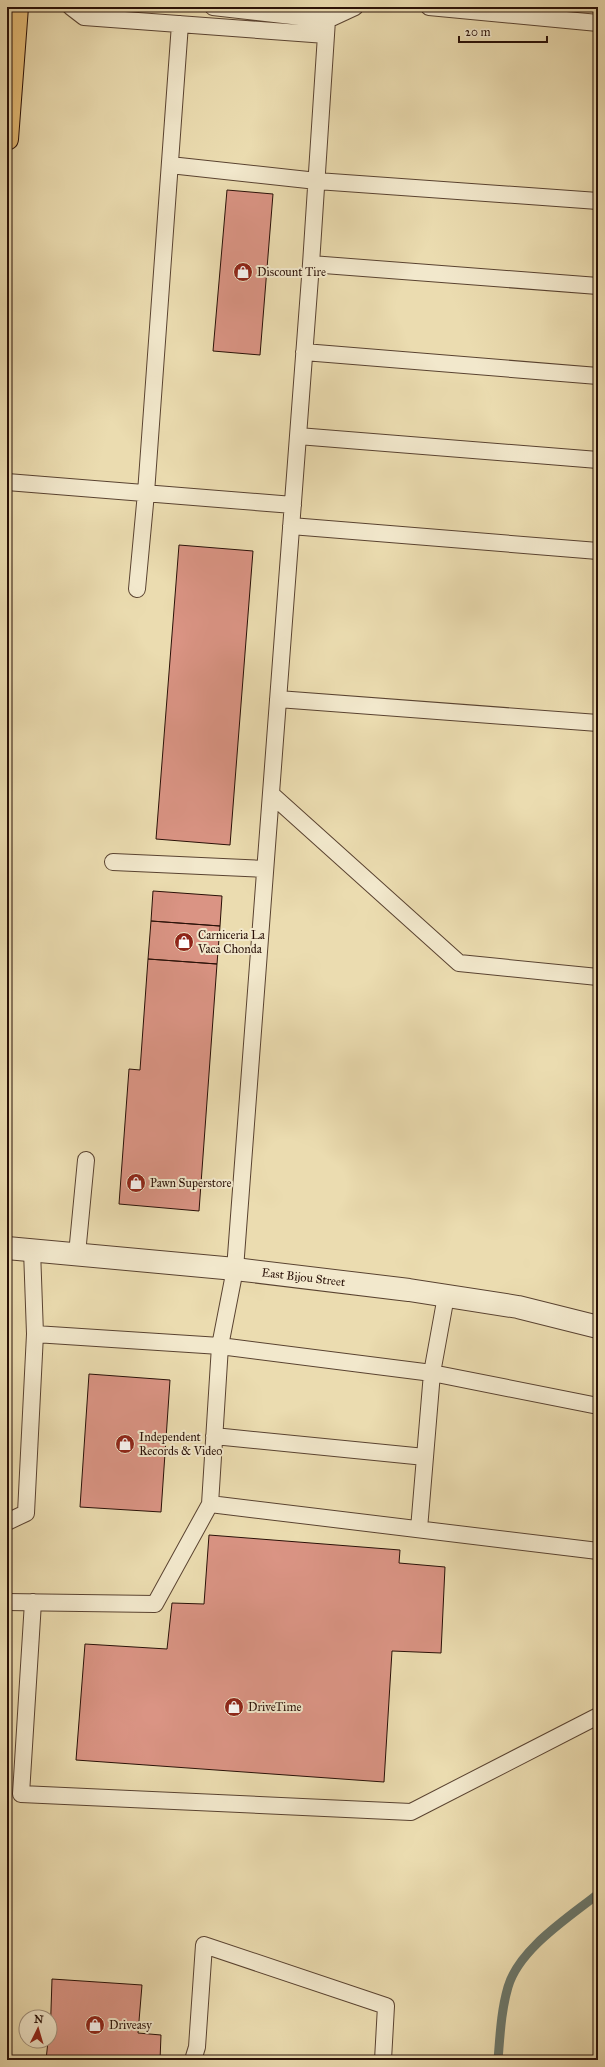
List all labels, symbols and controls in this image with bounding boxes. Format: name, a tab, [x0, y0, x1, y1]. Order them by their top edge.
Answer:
scale bar	[459, 18, 547, 44]
text: 20 m	[465, 25, 491, 39]
shop icon: Discount Tire	[232, 261, 254, 283]
place label: Discount Tire	[257, 265, 326, 279]
place label: Carniceria La Vaca Chonda	[197, 928, 266, 956]
shop icon: Carniceria La Vaca Chonda	[173, 931, 195, 953]
shop icon: Pawn Superstore	[125, 1172, 147, 1194]
place label: Pawn Superstore	[150, 1176, 232, 1190]
street label: East Bijou Street	[261, 1265, 347, 1289]
place label: Independent Records & Video	[139, 1430, 222, 1458]
shop icon: Independent Records & Video	[114, 1433, 136, 1455]
shop icon: DriveTime	[223, 1696, 245, 1718]
place label: DriveTime	[248, 1700, 301, 1714]
north arrow	[18, 2009, 58, 2049]
text: N	[34, 2013, 45, 2026]
shop icon: Driveasy	[84, 2014, 106, 2036]
place label: Driveasy	[109, 2018, 152, 2032]

